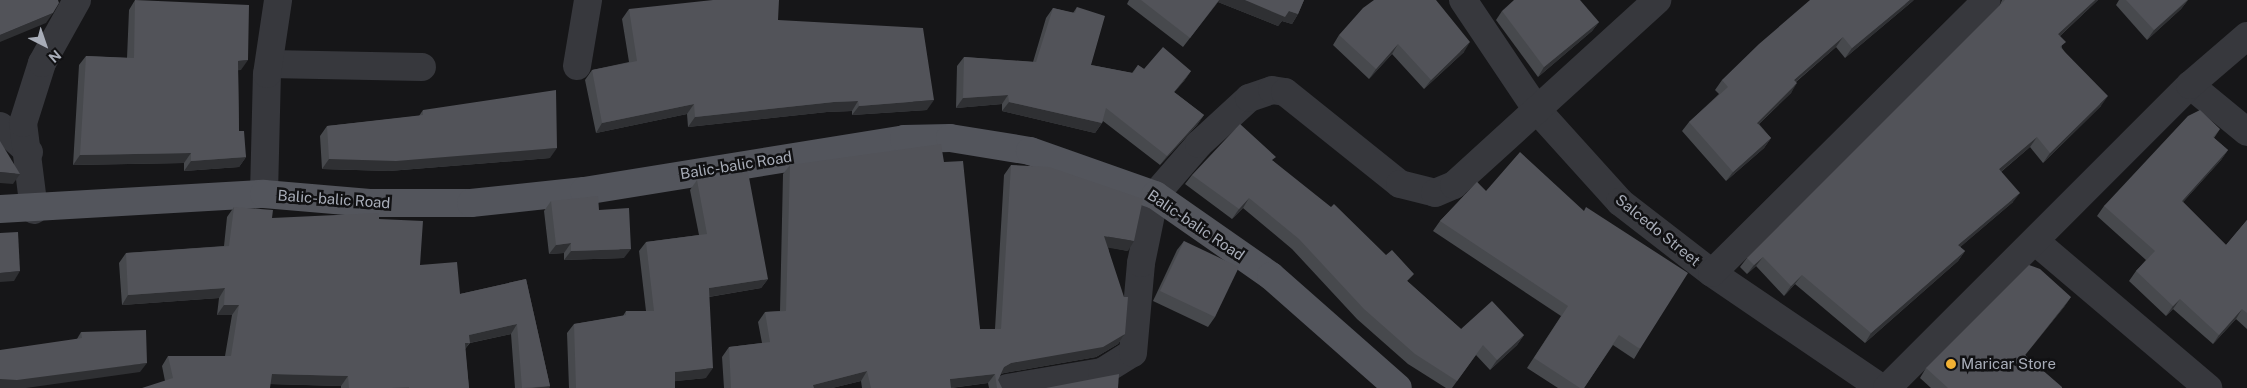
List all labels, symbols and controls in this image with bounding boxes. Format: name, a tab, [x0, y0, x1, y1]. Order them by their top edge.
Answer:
north arrow	[20, 20, 70, 70]
text: N	[45, 47, 64, 66]
street label: Balic-balic Road	[679, 147, 793, 183]
street label: Balic-balic Road	[277, 186, 391, 212]
street label: Balic-balic Road	[1144, 186, 1248, 264]
street label: Salcedo Street	[1612, 190, 1704, 270]
place label: Maricar Store	[1961, 355, 2056, 373]
marker: Maricar Store	[1945, 358, 1957, 370]

